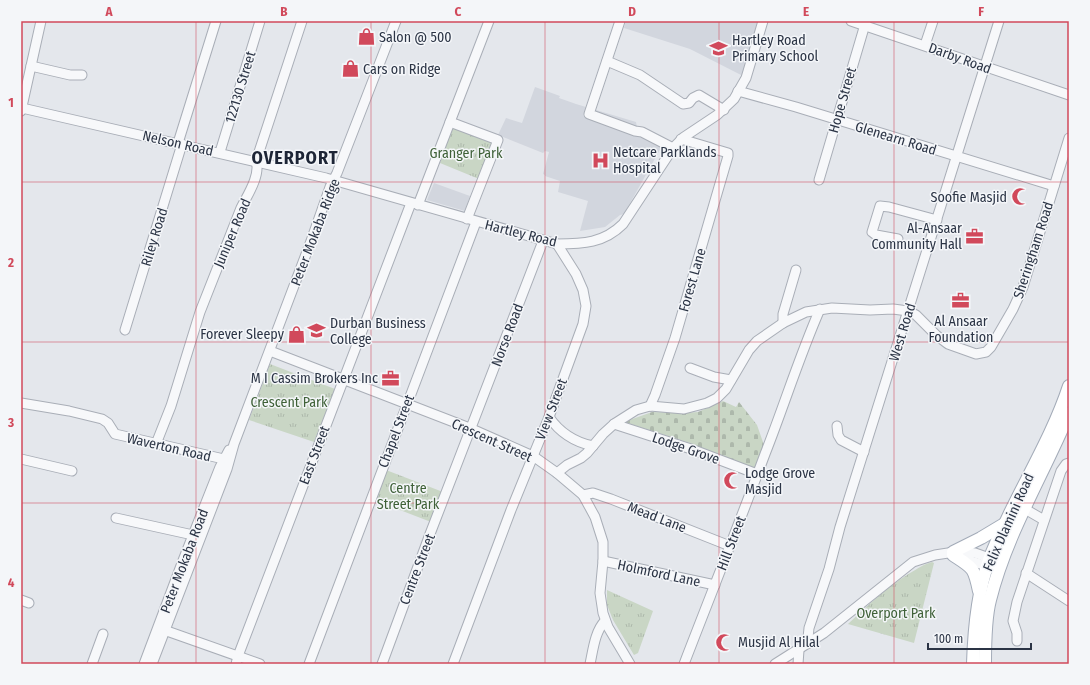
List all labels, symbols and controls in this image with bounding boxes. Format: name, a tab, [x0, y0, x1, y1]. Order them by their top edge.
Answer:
text: A	[104, 4, 113, 19]
text: B	[280, 4, 288, 19]
text: C	[455, 4, 462, 19]
text: D	[628, 4, 636, 19]
text: E	[803, 4, 809, 19]
text: F	[978, 4, 984, 19]
shop icon: Salon @ 500	[356, 27, 376, 47]
place label: Salon @ 500	[379, 29, 452, 46]
place label: Hartley Road Primary School	[732, 32, 819, 65]
school or university icon: Hartley Road Primary School	[709, 38, 729, 58]
street label: Darby Road	[926, 39, 994, 78]
street label: 122130 Street	[221, 49, 260, 125]
shop icon: Cars on Ridge	[340, 59, 360, 79]
place label: Cars on Ridge	[363, 61, 441, 78]
street label: Hope Street	[825, 65, 860, 135]
text: 1	[8, 95, 14, 110]
street label: Glenearn Road	[853, 118, 939, 159]
street label: Nelson Road	[141, 127, 215, 160]
place label: Netcare Parklands Hospital	[613, 144, 716, 177]
park label: Granger Park	[429, 145, 503, 162]
district label: OVERPORT	[251, 147, 339, 169]
hospital icon: Netcare Parklands Hospital	[590, 150, 610, 170]
street label: Peter Mokaba Ridge	[287, 176, 344, 288]
mosque icon: Soofie Masjid	[1010, 187, 1030, 207]
place label: Soofie Masjid	[931, 189, 1007, 206]
street label: Juniper Road	[210, 196, 255, 270]
street label: Sheringham Road	[1010, 200, 1057, 301]
street label: Riley Road	[138, 206, 171, 268]
street label: Hartley Road	[483, 216, 559, 251]
place label: Al-Ansaar Community Hall	[871, 220, 962, 253]
office icon: Al-Ansaar Community Hall	[965, 226, 985, 246]
street label: Forest Lane	[675, 246, 710, 314]
text: 2	[7, 255, 14, 270]
office icon: Al Ansaar Foundation	[951, 291, 971, 311]
street label: Norse Road	[488, 301, 527, 369]
street label: West Road	[886, 301, 919, 363]
place label: Al Ansaar Foundation	[929, 313, 993, 346]
place label: Durban Business College	[330, 315, 426, 348]
school or university icon: Durban Business College	[307, 321, 327, 341]
shop icon: Forever Sleepy	[287, 324, 307, 344]
place label: Forever Sleepy	[200, 326, 285, 343]
office icon: M I Cassim Brokers Inc	[381, 368, 401, 388]
place label: M I Cassim Brokers Inc	[251, 370, 378, 387]
street label: View Street	[532, 376, 571, 442]
street label: Chapel Street	[375, 392, 418, 470]
park label: Crescent Park	[250, 394, 328, 411]
text: 3	[7, 415, 14, 430]
street label: Crescent Street	[449, 415, 535, 466]
street label: East Street	[296, 423, 334, 487]
street label: Lodge Grove	[650, 429, 722, 468]
street label: Waverton Road	[125, 430, 213, 465]
place label: Lodge Grove Masjid	[745, 465, 815, 498]
mosque icon: Lodge Grove Masjid	[722, 471, 742, 491]
street label: Felix Dlamini Road	[979, 471, 1038, 574]
park label: Centre Street Park	[377, 480, 440, 513]
street label: Mead Lane	[625, 498, 689, 536]
street label: Peter Mokaba Road	[157, 507, 212, 616]
street label: Hill Street	[713, 513, 750, 573]
street label: Centre Street	[396, 531, 439, 607]
street label: Holmford Lane	[616, 556, 702, 591]
text: 4	[8, 575, 15, 590]
park label: Overport Park	[856, 605, 936, 622]
scale bar	[928, 625, 1031, 651]
mosque icon: Musjid Al Hilal	[715, 632, 735, 652]
text: 100 m	[934, 632, 963, 646]
place label: Musjid Al Hilal	[738, 634, 820, 651]

